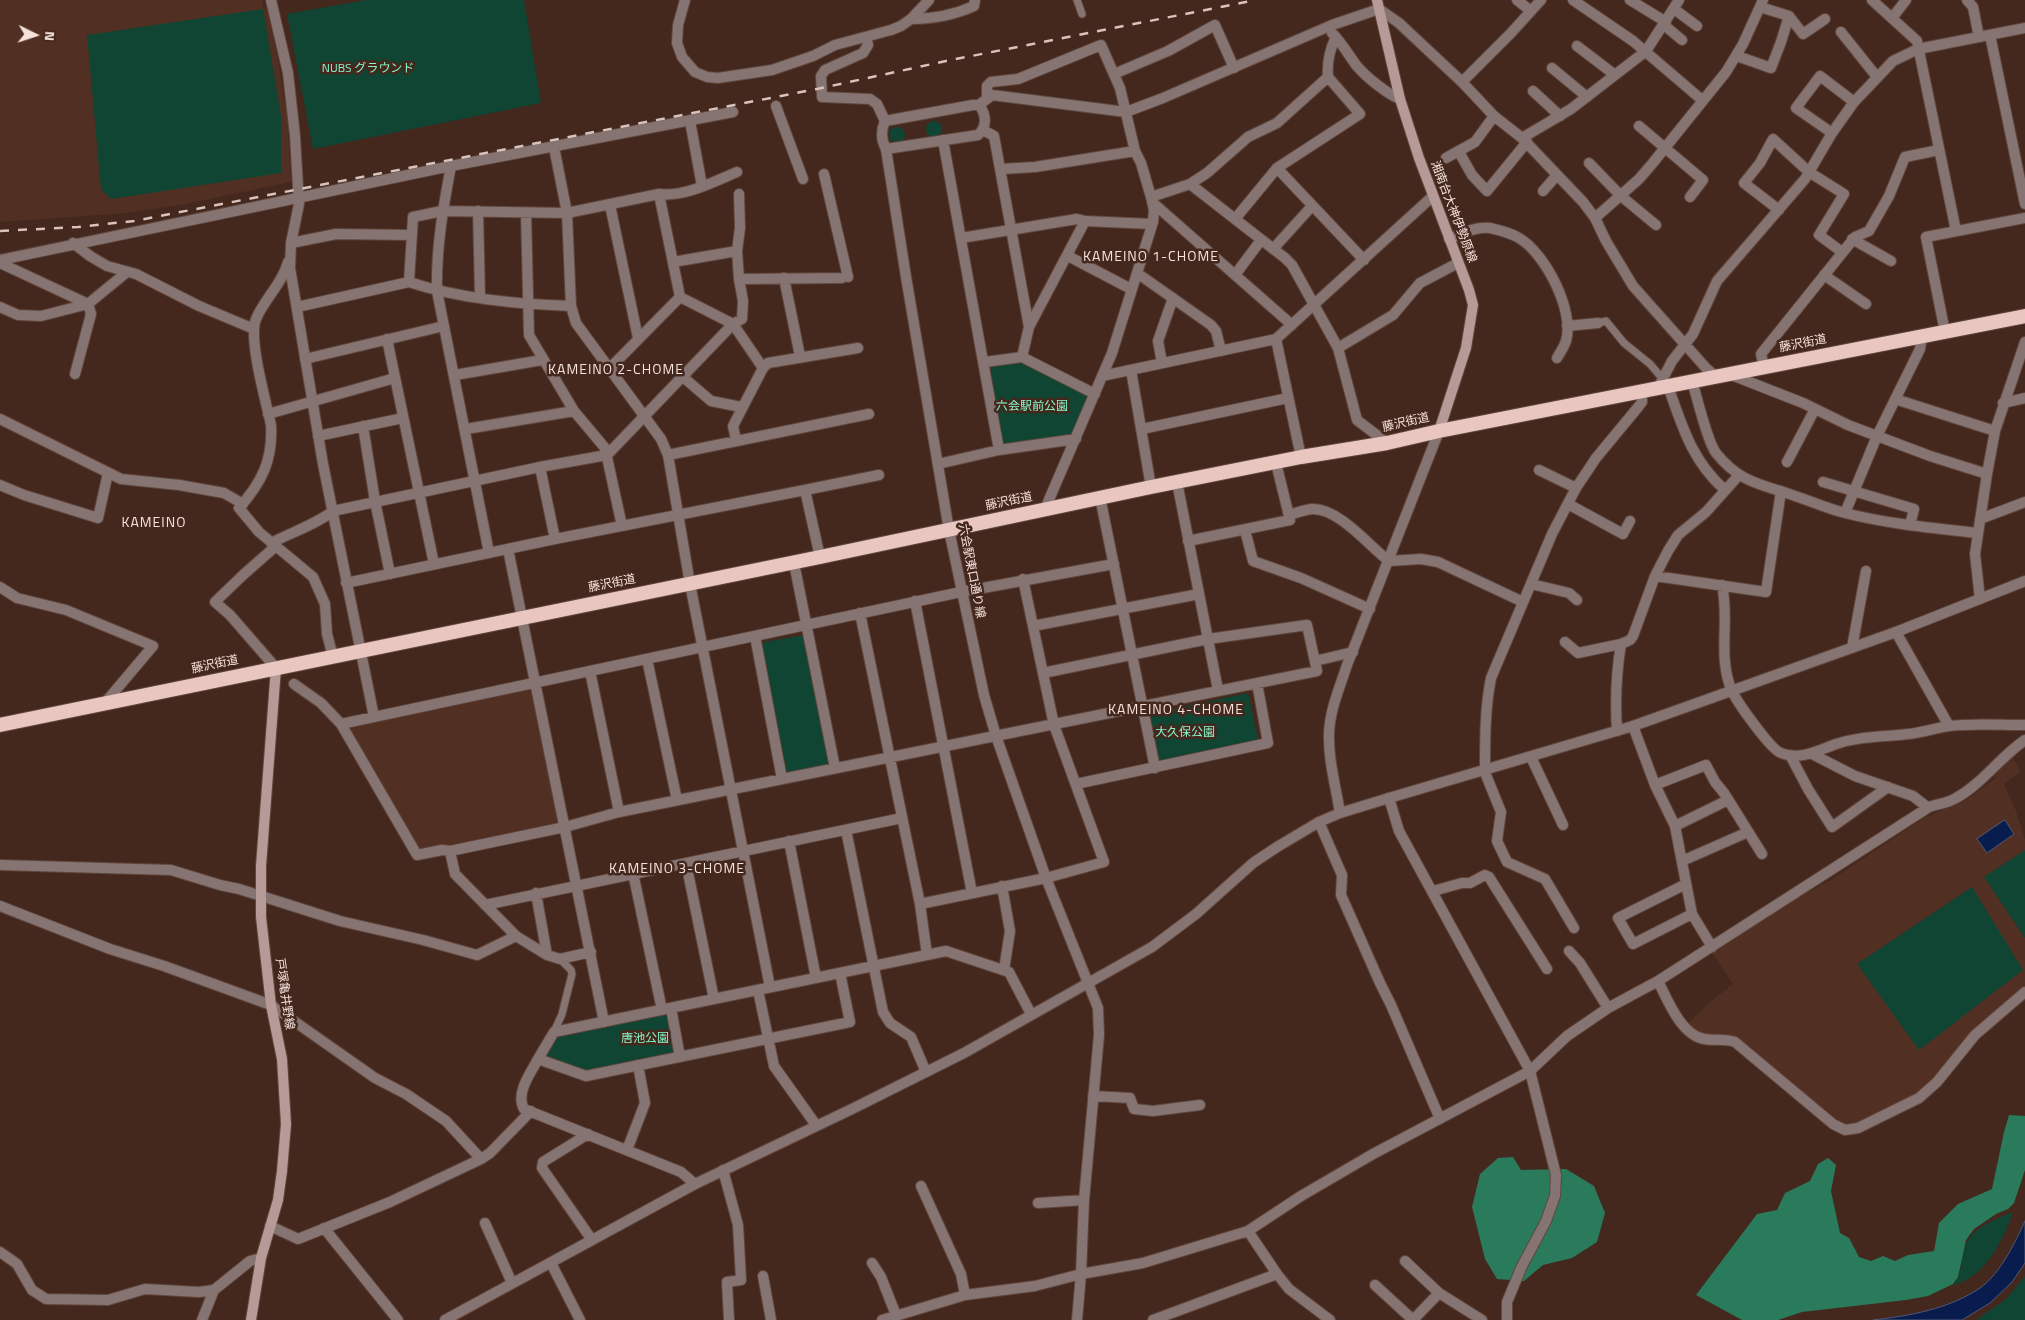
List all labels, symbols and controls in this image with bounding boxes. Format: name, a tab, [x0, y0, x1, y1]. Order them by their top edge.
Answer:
north arrow	[10, 10, 60, 60]
text: N	[40, 31, 61, 42]
park label: NUBS グラウンド	[322, 62, 414, 76]
street label: 湘南台大神伊勢原線	[1427, 159, 1479, 265]
district label: KAMEINO 1-CHOME	[1081, 250, 1221, 266]
street label: 藤沢街道	[1778, 332, 1828, 356]
district label: KAMEINO 2-CHOME	[546, 363, 686, 379]
park label: 六会駅前公園	[996, 400, 1068, 414]
street label: 藤沢街道	[1381, 411, 1431, 435]
street label: 藤沢街道	[984, 490, 1034, 514]
district label: KAMEINO	[121, 516, 187, 532]
street label: 六会駅東口通り線	[955, 523, 987, 619]
street label: 藤沢街道	[587, 572, 637, 596]
street label: 藤沢街道	[190, 653, 240, 677]
district label: KAMEINO 4-CHOME	[1106, 703, 1246, 719]
park label: 大久保公園	[1155, 726, 1215, 740]
district label: KAMEINO 3-CHOME	[607, 862, 747, 878]
street label: 戸塚亀井野線	[272, 957, 296, 1031]
park label: 唐池公園	[621, 1032, 669, 1046]

